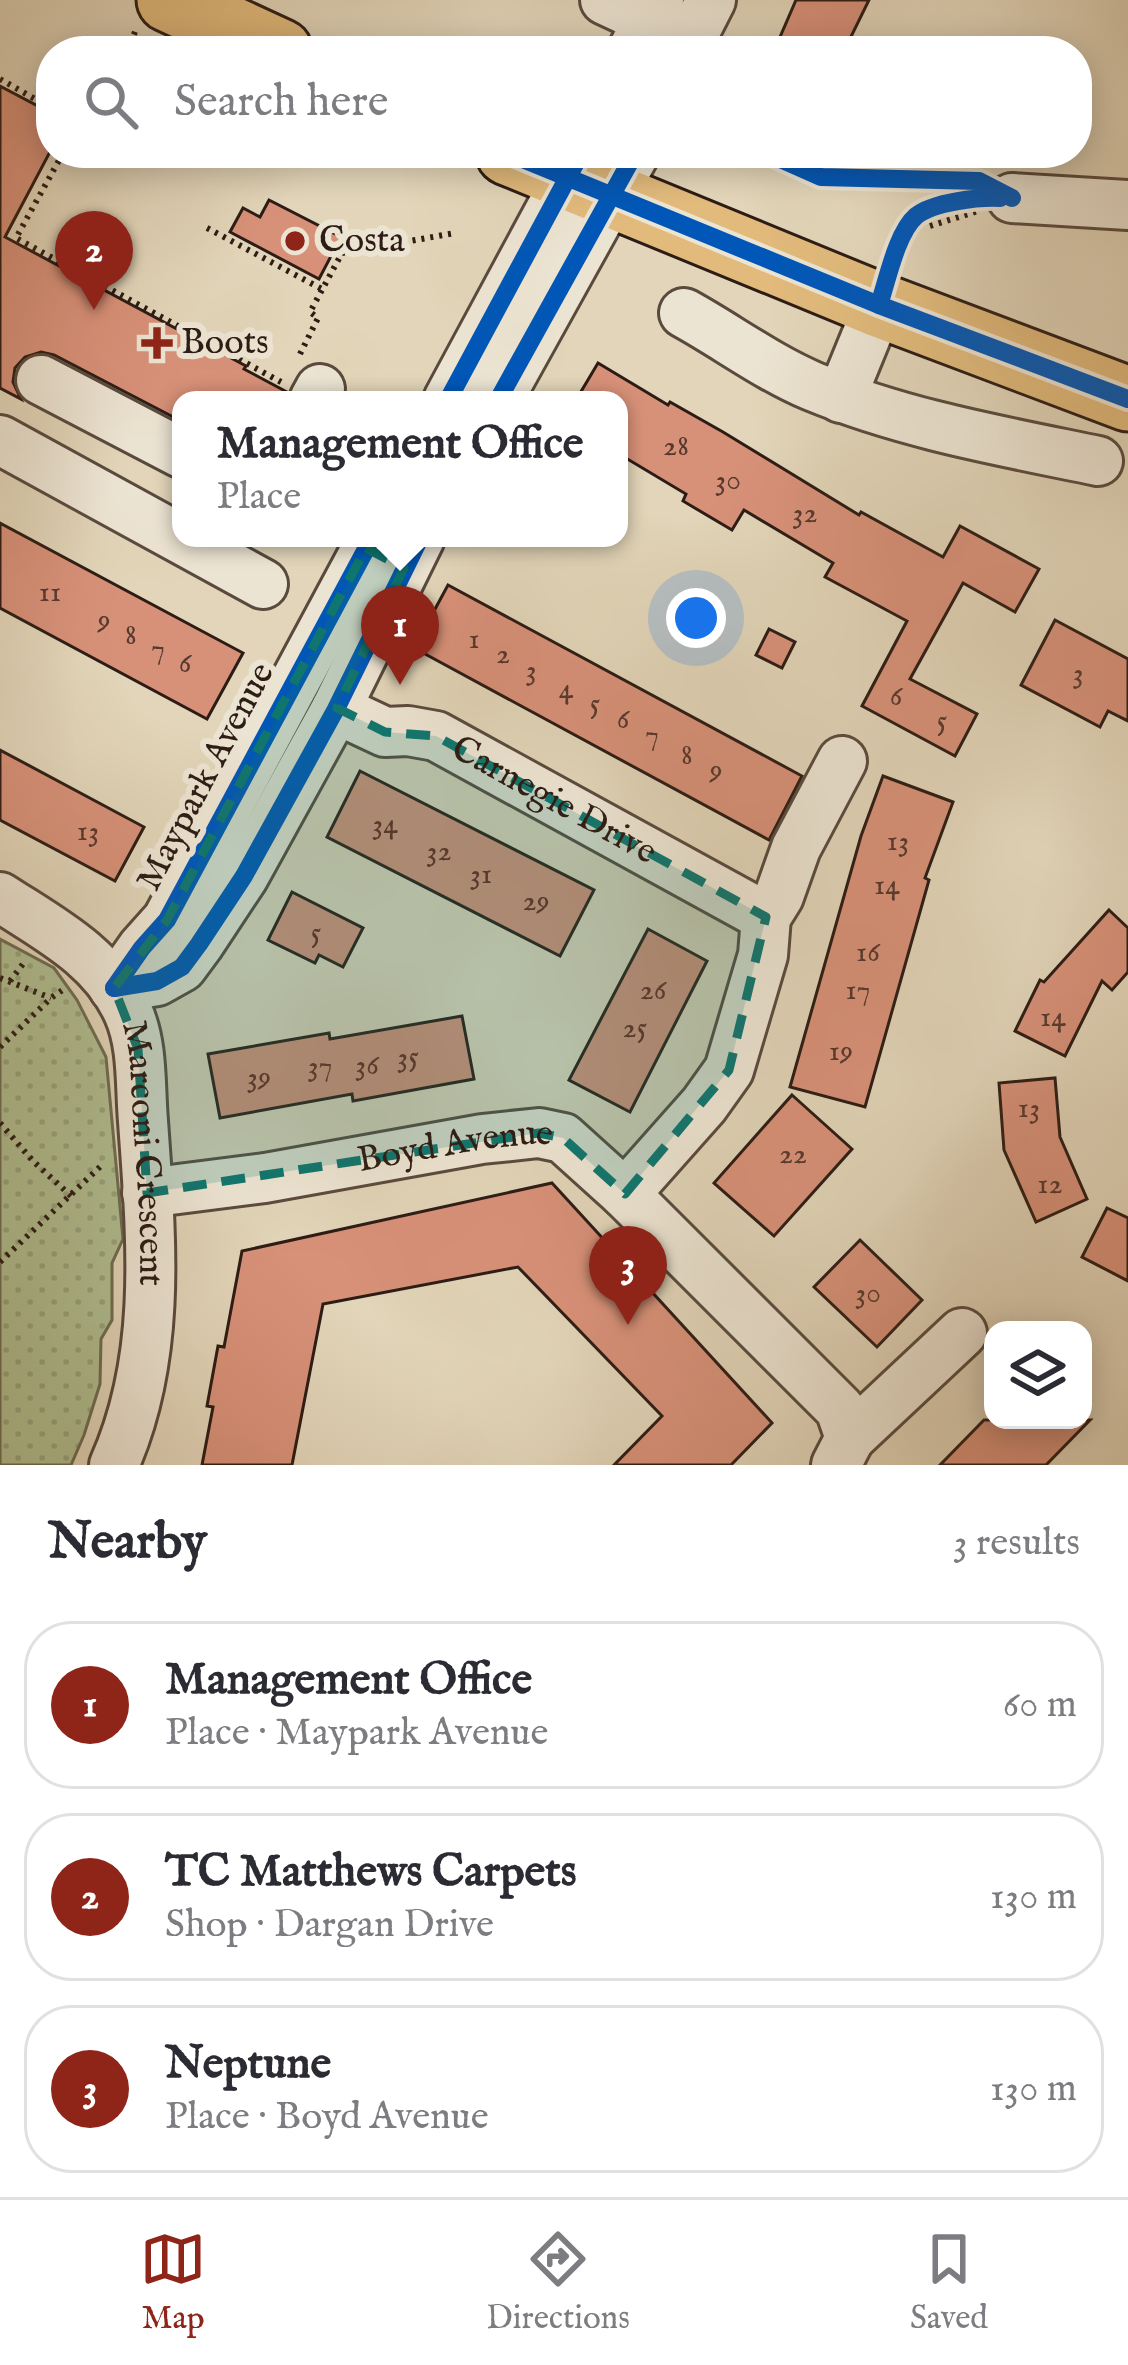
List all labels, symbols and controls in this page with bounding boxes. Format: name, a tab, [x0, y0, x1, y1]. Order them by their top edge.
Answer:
search box	[36, 36, 1092, 168]
icon: search	[78, 69, 144, 135]
text: Search here	[174, 74, 388, 131]
pin: 2	[55, 211, 133, 310]
place label: Costa	[319, 218, 405, 264]
marker: Costa	[282, 228, 308, 254]
place label: Boots	[181, 320, 269, 366]
marker: Boots	[144, 330, 170, 356]
popup	[172, 391, 628, 547]
text: Management Office	[216, 416, 584, 473]
house number: 28	[663, 428, 689, 466]
house number: 30	[715, 462, 741, 500]
text: Place	[216, 473, 301, 522]
house number: 32	[792, 495, 818, 533]
house number: 11	[39, 574, 61, 612]
pin: 1	[361, 586, 439, 685]
your location	[666, 588, 726, 648]
house number: 9	[96, 602, 111, 640]
house number: 8	[125, 617, 137, 655]
house number: 1	[468, 621, 480, 659]
house number: 7	[151, 631, 165, 669]
house number: 2	[496, 636, 510, 674]
house number: 6	[179, 645, 193, 683]
house number: 3	[525, 652, 537, 690]
street label: Maypark Avenue	[127, 655, 285, 899]
house number: 3	[1072, 655, 1084, 693]
house number: 4	[559, 671, 574, 709]
house number: 6	[890, 678, 904, 716]
house number: 5	[590, 686, 601, 724]
house number: 6	[617, 701, 631, 739]
house number: 5	[937, 703, 948, 741]
house number: 7	[645, 717, 659, 755]
street label: Carnegie Drive	[443, 726, 665, 876]
house number: 8	[681, 737, 693, 775]
house number: 9	[708, 752, 723, 790]
house number: 34	[372, 806, 398, 844]
house number: 13	[77, 813, 99, 851]
house number: 13	[887, 823, 909, 861]
house number: 32	[426, 833, 452, 871]
house number: 31	[470, 856, 492, 894]
house number: 14	[874, 867, 900, 905]
house number: 29	[522, 883, 550, 921]
house number: 5	[311, 915, 322, 953]
house number: 16	[856, 934, 881, 972]
house number: 26	[640, 972, 668, 1010]
house number: 17	[845, 972, 871, 1010]
house number: 14	[1040, 999, 1066, 1037]
house number: 25	[623, 1010, 648, 1048]
street label: Marconi Crescent	[110, 1017, 173, 1286]
house number: 19	[829, 1033, 853, 1071]
house number: 35	[397, 1039, 419, 1077]
house number: 36	[355, 1047, 380, 1085]
house number: 37	[307, 1048, 333, 1086]
house number: 39	[247, 1059, 271, 1097]
house number: 13	[1018, 1090, 1040, 1128]
street label: Boyd Avenue	[354, 1110, 557, 1184]
house number: 22	[779, 1136, 807, 1174]
house number: 12	[1037, 1166, 1063, 1204]
pin: 3	[589, 1226, 667, 1325]
house number: 30	[855, 1275, 881, 1313]
map controls	[984, 1321, 1092, 1429]
button: layers	[984, 1321, 1092, 1429]
text: Nearby	[48, 1511, 207, 1576]
text: 3 results	[953, 1519, 1080, 1568]
text: Management Office	[165, 1652, 532, 1709]
text: 1	[83, 1681, 97, 1730]
text: 60 m	[1003, 1681, 1077, 1730]
text: Place · Maypark Avenue	[165, 1709, 548, 1758]
text: TC Matthews Carpets	[165, 1844, 577, 1901]
text: 2	[81, 1873, 99, 1922]
text: 130 m	[990, 1873, 1077, 1922]
text: Shop · Dargan Drive	[165, 1901, 494, 1950]
text: Neptune	[165, 2036, 331, 2093]
text: 3	[83, 2065, 97, 2114]
text: 130 m	[990, 2065, 1077, 2114]
text: Place · Boyd Avenue	[165, 2093, 489, 2142]
tab: Map	[140, 2226, 206, 2340]
tab: Directions	[486, 2226, 630, 2340]
tab: Saved	[910, 2226, 988, 2340]

